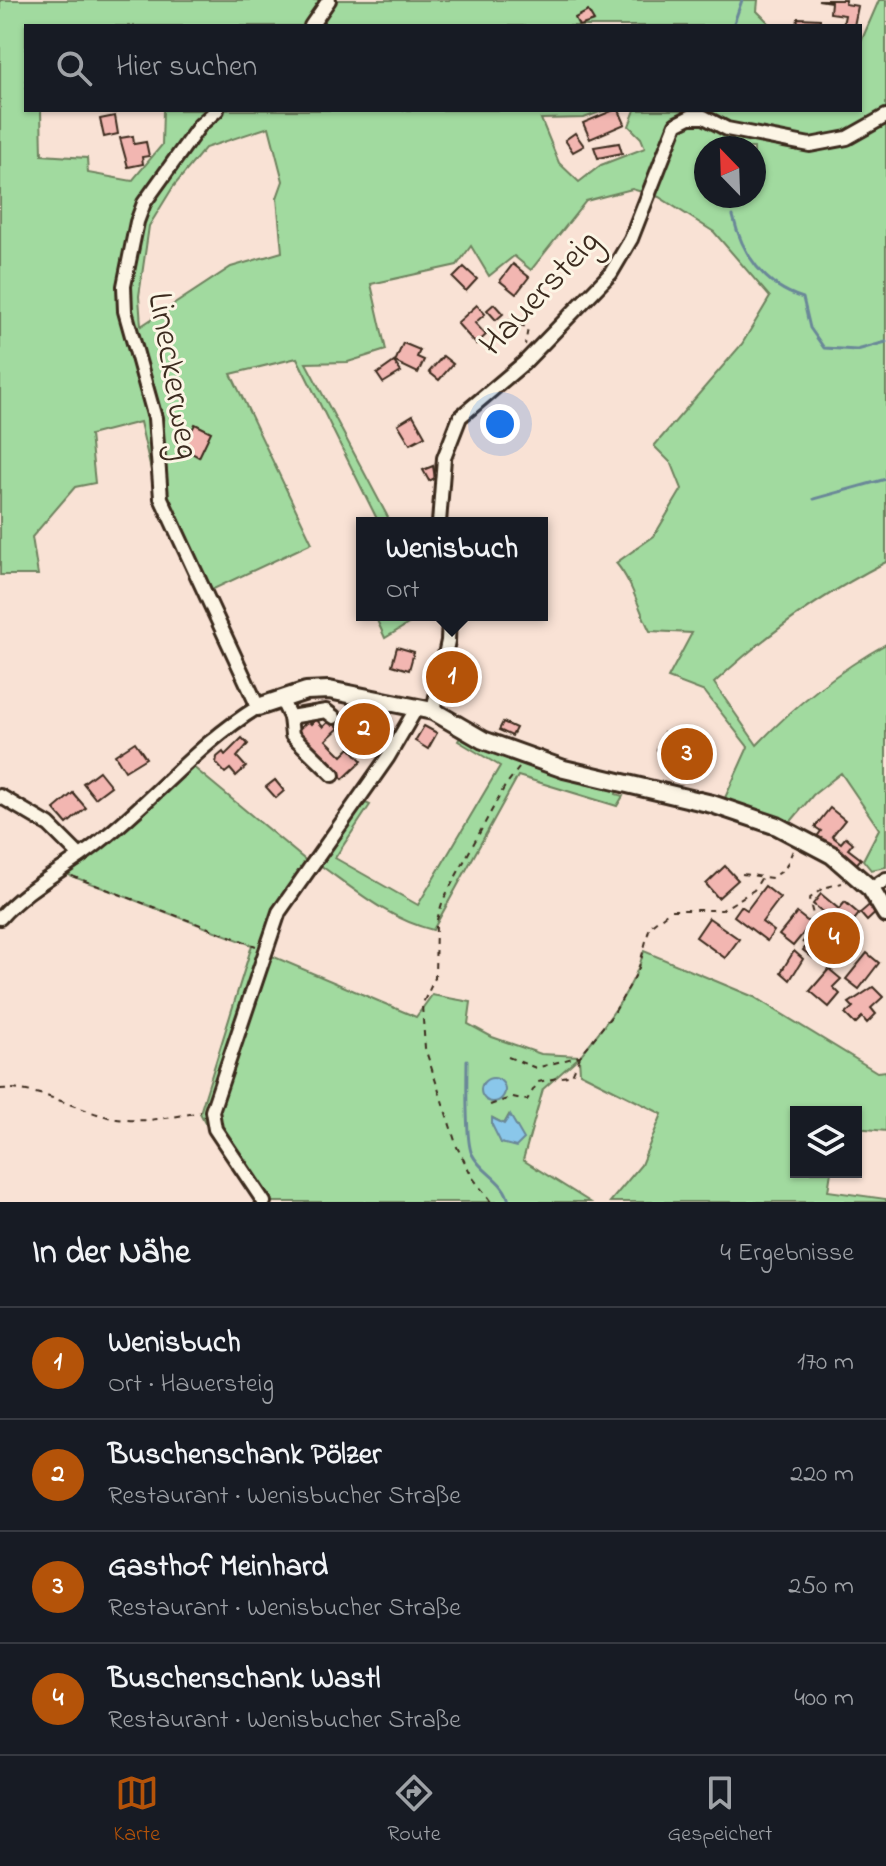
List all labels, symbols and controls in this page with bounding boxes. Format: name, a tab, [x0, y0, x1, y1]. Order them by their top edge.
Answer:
search box	[24, 24, 862, 112]
icon: search	[52, 46, 96, 90]
text: Hier suchen	[116, 46, 257, 90]
north arrow	[694, 136, 766, 208]
street label: Hauersteig	[468, 218, 614, 370]
street label: Lineckerweg	[131, 288, 213, 464]
your location	[480, 404, 520, 444]
popup	[356, 517, 548, 621]
text: Wenisbuch	[386, 528, 518, 572]
text: Ort	[386, 572, 420, 610]
pin: 1	[426, 647, 478, 707]
pin: 2	[338, 699, 390, 759]
pin: 3	[661, 724, 713, 784]
pin: 4	[808, 908, 860, 968]
map controls	[790, 1106, 862, 1178]
button: layers	[790, 1106, 862, 1178]
text: In der Nähe	[32, 1229, 190, 1279]
text: 4 Ergebnisse	[720, 1235, 854, 1273]
text: Wenisbuch	[108, 1322, 241, 1366]
text: 1	[54, 1344, 62, 1382]
text: 170 m	[797, 1344, 854, 1382]
text: Ort · Hauersteig	[108, 1366, 274, 1404]
text: Buschenschank Pölzer	[108, 1434, 381, 1478]
text: 2	[52, 1456, 64, 1494]
text: 220 m	[790, 1456, 854, 1494]
text: Restaurant · Wenisbucher Straße	[108, 1478, 461, 1516]
text: Gasthof Meinhard	[108, 1546, 328, 1590]
text: 3	[53, 1568, 63, 1606]
text: 250 m	[788, 1568, 854, 1606]
text: Restaurant · Wenisbucher Straße	[108, 1590, 461, 1628]
text: Buschenschank Wastl	[108, 1658, 381, 1702]
text: 4	[53, 1680, 63, 1718]
text: 400 m	[794, 1680, 854, 1718]
text: Restaurant · Wenisbucher Straße	[108, 1702, 461, 1740]
tab: Karte	[114, 1771, 160, 1851]
tab: Route	[387, 1771, 441, 1851]
tab: Gespeichert	[668, 1771, 772, 1851]

